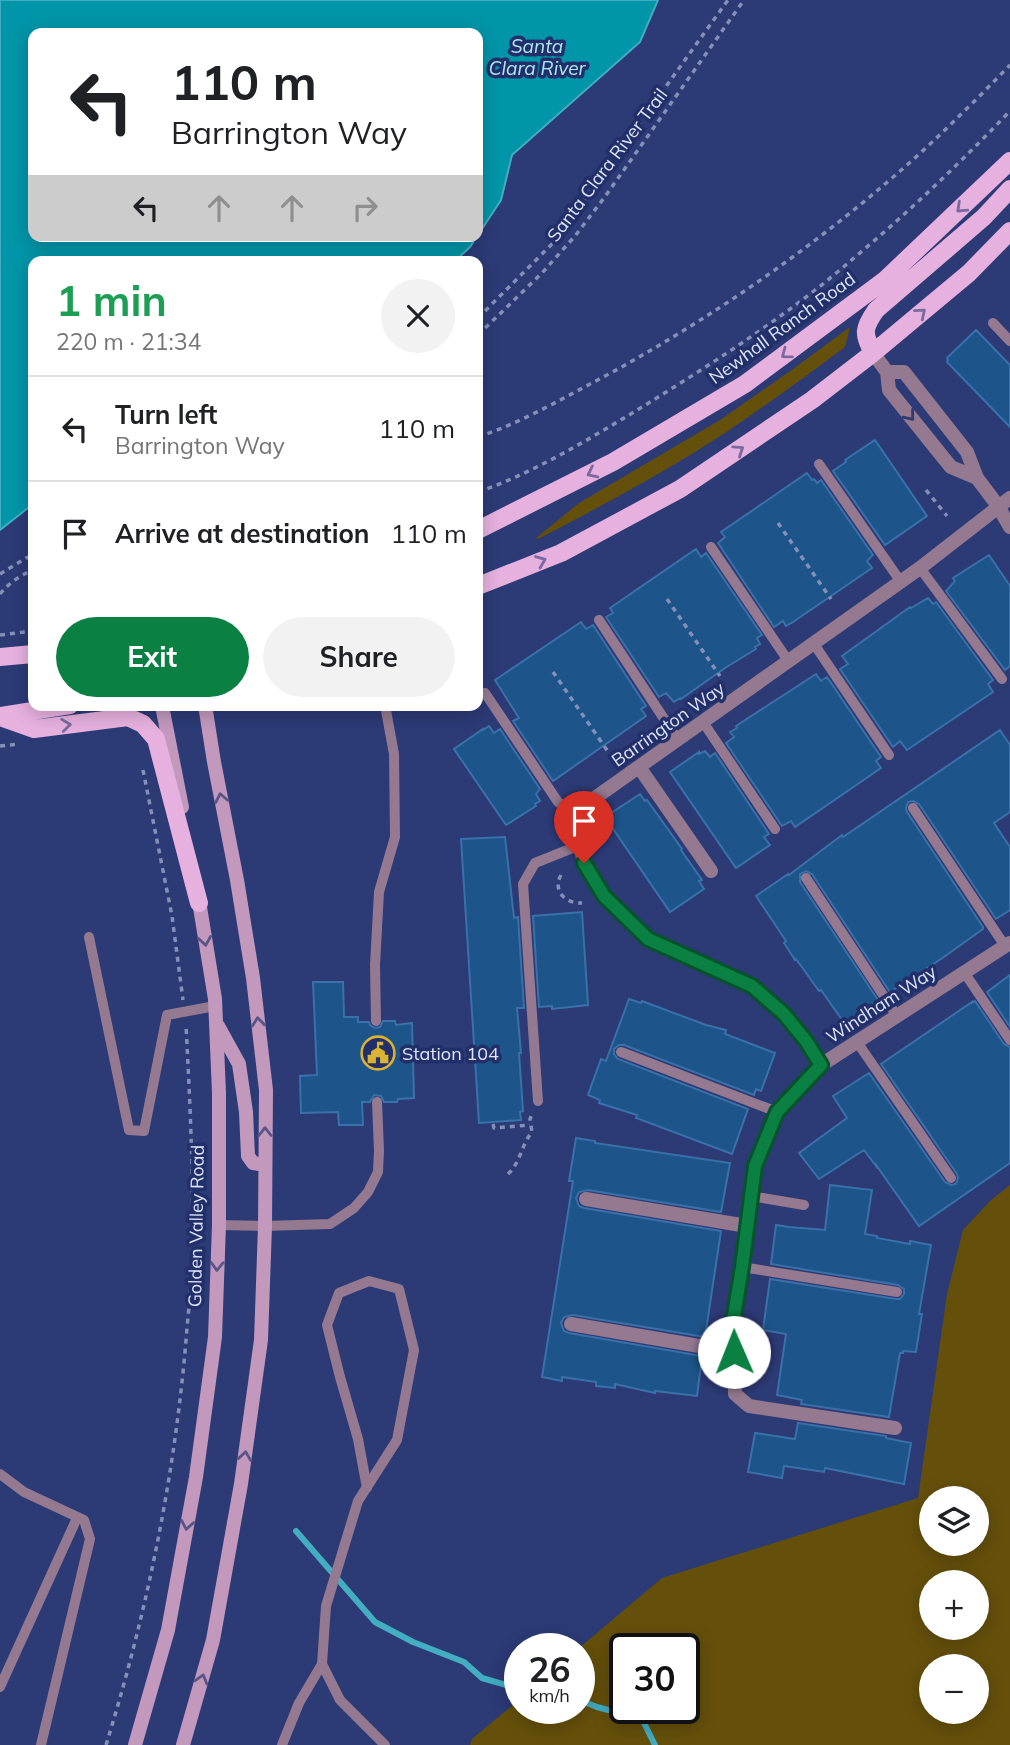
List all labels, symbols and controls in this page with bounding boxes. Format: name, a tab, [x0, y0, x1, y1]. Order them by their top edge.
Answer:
water label: Santa Clara River	[489, 34, 587, 80]
text: 110 m	[171, 51, 317, 112]
icon: left	[56, 56, 147, 147]
street label: Santa Clara River Trail	[542, 84, 672, 246]
text: Barrington Way	[171, 112, 407, 152]
icon: left	[127, 189, 165, 227]
icon: ahead	[200, 189, 238, 227]
icon: ahead	[273, 189, 311, 227]
icon: right	[346, 189, 384, 227]
one-way arrow	[956, 200, 969, 213]
street label: Newhall Ranch Road	[704, 267, 860, 389]
text: 1 min	[56, 274, 167, 327]
button: close	[381, 279, 455, 353]
one-way arrow	[913, 309, 926, 322]
text: 220 m · 21:34	[56, 327, 201, 356]
one-way arrow	[781, 345, 794, 358]
text: Turn left	[115, 398, 217, 431]
one-way arrow	[901, 409, 914, 421]
icon: left	[56, 410, 94, 448]
text: 110 m	[379, 412, 455, 445]
text: Barrington Way	[115, 431, 285, 460]
one-way arrow	[731, 445, 744, 458]
one-way arrow	[587, 464, 599, 478]
icon: arrive	[56, 515, 94, 553]
text: Arrive at destination	[115, 517, 370, 550]
text: 110 m	[391, 517, 467, 550]
one-way arrow	[534, 555, 546, 569]
button: Exit	[56, 617, 249, 697]
button: Share	[263, 617, 455, 697]
street label: Barrington Way	[607, 676, 729, 772]
one-way arrow	[60, 718, 72, 733]
pin	[554, 791, 614, 863]
one-way arrow	[214, 792, 229, 804]
icon: arrive	[565, 802, 603, 840]
one-way arrow	[198, 935, 213, 947]
street label: Windham Way	[822, 960, 941, 1048]
one-way arrow	[250, 1016, 265, 1028]
public building icon: Station 104	[359, 1034, 397, 1072]
place label: Station 104	[402, 1042, 499, 1065]
one-way arrow	[257, 1126, 273, 1137]
street label: Golden Valley Road	[183, 1145, 209, 1307]
one-way arrow	[210, 1260, 225, 1271]
position arrow	[697, 1315, 771, 1389]
one-way arrow	[237, 1450, 252, 1462]
map controls	[919, 1486, 989, 1724]
button: layers	[919, 1486, 989, 1556]
one-way arrow	[180, 1519, 195, 1531]
button: +	[919, 1570, 989, 1640]
speed limit sign: 30	[609, 1633, 700, 1724]
text: 26	[528, 1647, 571, 1691]
button: −	[919, 1654, 989, 1724]
one-way arrow	[193, 1674, 208, 1686]
text: km/h	[529, 1684, 570, 1707]

